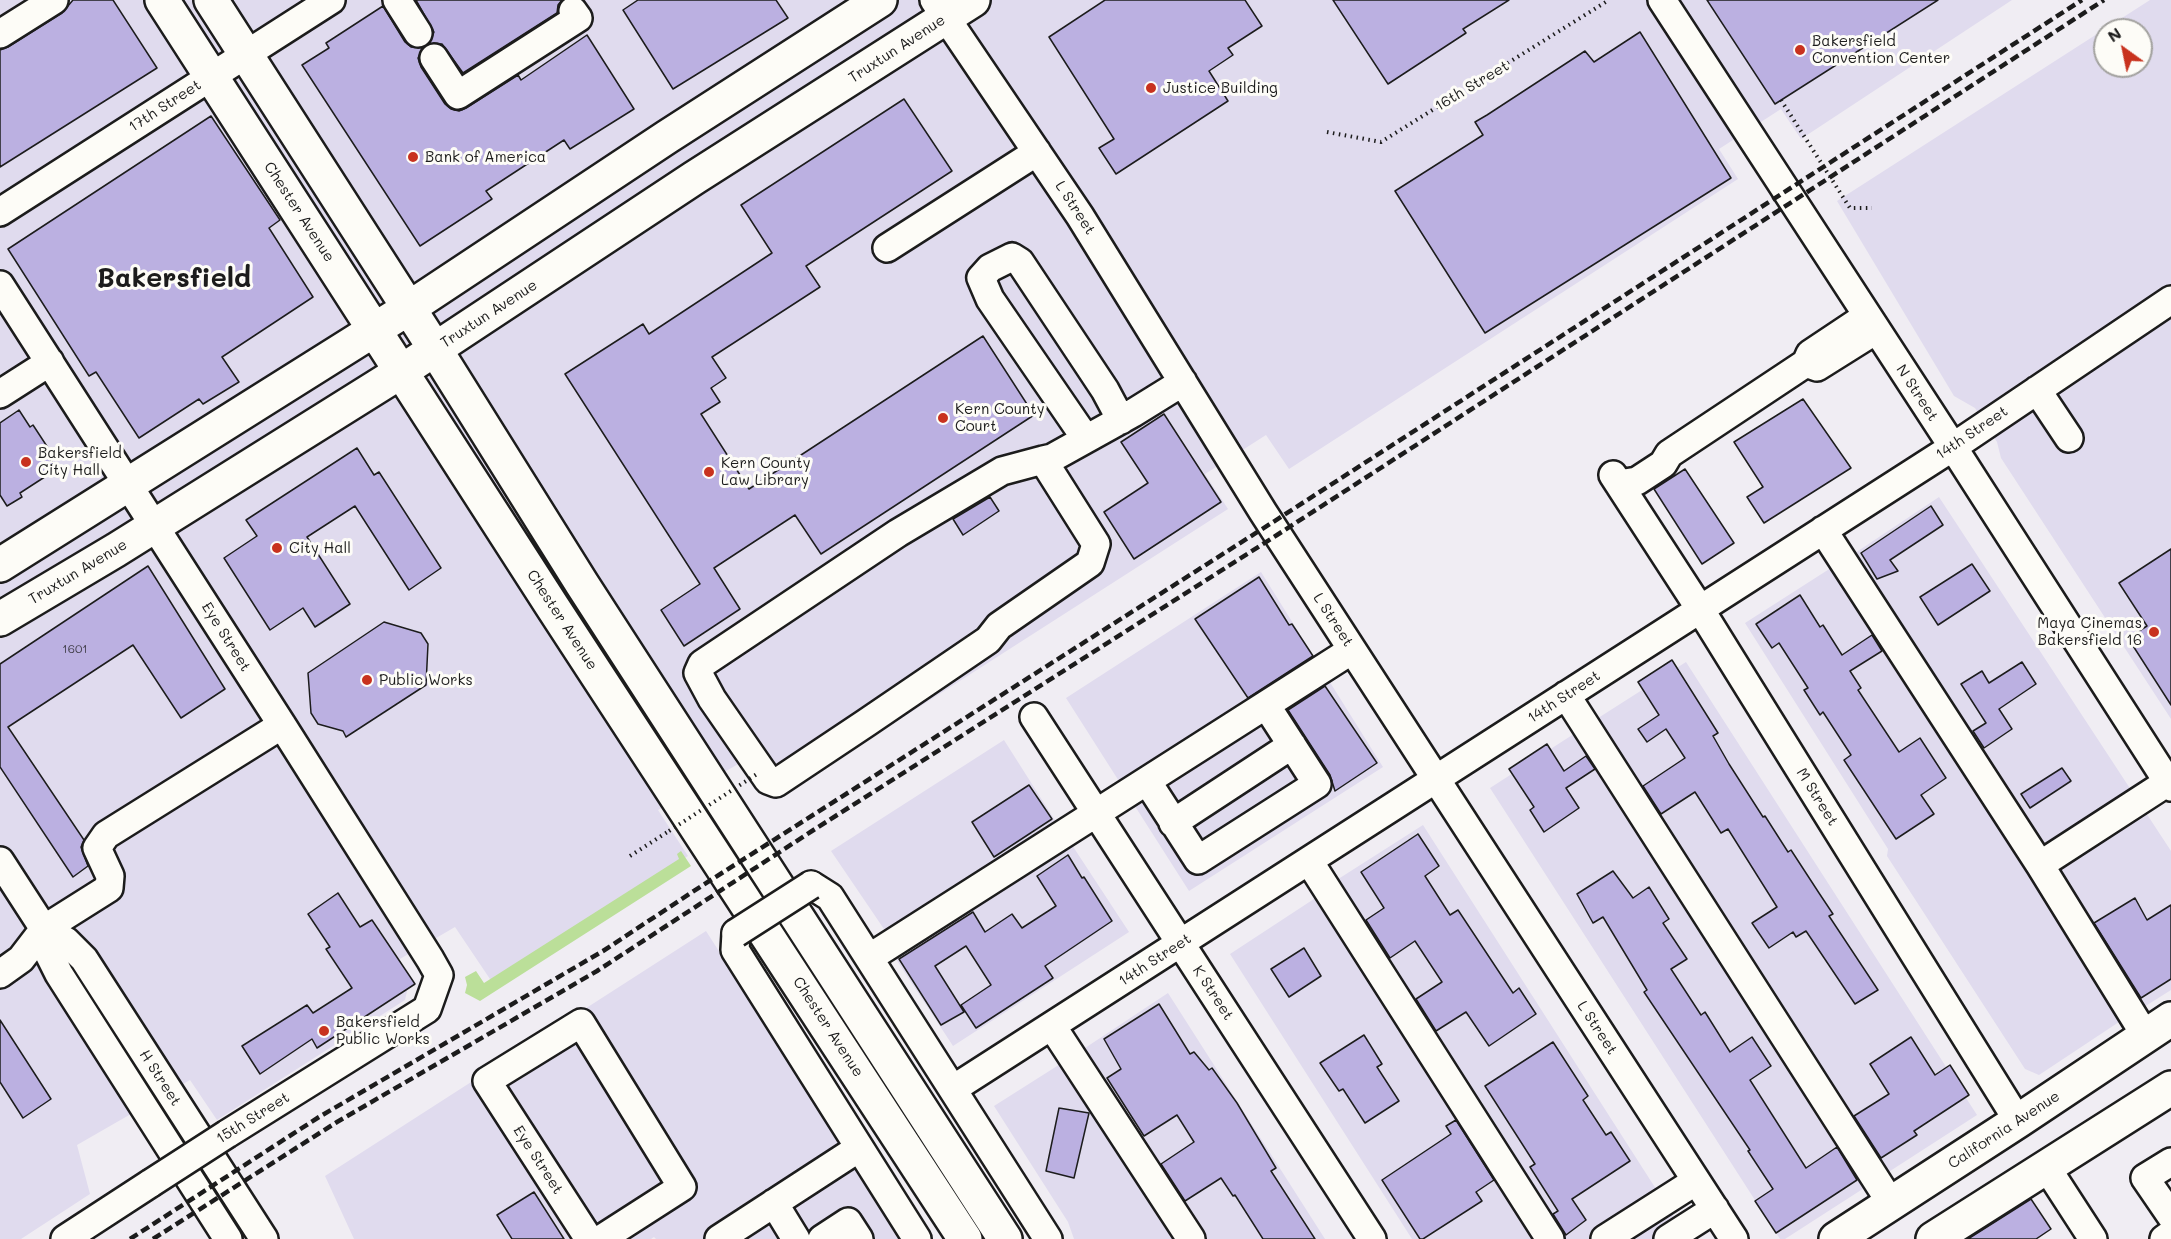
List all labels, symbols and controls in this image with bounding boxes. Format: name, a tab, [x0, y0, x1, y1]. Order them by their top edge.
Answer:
street label: Truxtun Avenue	[845, 11, 949, 87]
north arrow	[2093, 18, 2153, 78]
text: N	[2103, 22, 2125, 46]
place label: Bakersfield Convention Center	[1812, 32, 1950, 67]
marker: Bakersfield Convention Center	[1793, 43, 1807, 57]
street label: 16th Street	[1432, 57, 1512, 115]
street label: 17th Street	[125, 76, 205, 136]
place label: Justice Building	[1163, 79, 1278, 97]
marker: Justice Building	[1144, 81, 1158, 95]
place label: Bank of America	[425, 148, 546, 166]
marker: Bank of America	[406, 150, 420, 164]
street label: Chester Avenue	[260, 159, 338, 265]
street label: L Street	[1051, 178, 1099, 238]
district label: Bakersfield	[97, 263, 251, 295]
street label: Truxtun Avenue	[437, 276, 541, 352]
street label: N Street	[1892, 361, 1942, 425]
place label: Kern County Court	[955, 400, 1045, 435]
street label: 14th Street	[1933, 402, 2011, 464]
marker: Kern County Court	[936, 411, 950, 425]
place label: Bakersfield City Hall	[38, 444, 122, 479]
place label: Kern County Law Library	[721, 454, 811, 489]
marker: Bakersfield City Hall	[19, 455, 33, 469]
marker: Kern County Law Library	[702, 465, 716, 479]
street label: Truxtun Avenue	[26, 536, 130, 608]
place label: City Hall	[289, 539, 351, 557]
marker: City Hall	[270, 541, 284, 555]
street label: Chester Avenue	[523, 567, 601, 673]
street label: L Street	[1309, 590, 1357, 650]
street label: Eye Street	[198, 599, 254, 675]
place label: Maya Cinemas Bakersfield 16	[2037, 614, 2142, 649]
marker: Maya Cinemas Bakersfield 16	[2147, 625, 2161, 639]
house number: 1601	[62, 642, 88, 656]
street label: 14th Street	[1524, 667, 1604, 727]
place label: Public Works	[379, 671, 473, 689]
marker: Public Works	[360, 673, 374, 687]
street label: M Street	[1792, 765, 1842, 829]
street label: 14th Street	[1115, 930, 1195, 990]
street label: K Street	[1189, 962, 1237, 1024]
street label: Chester Avenue	[789, 974, 867, 1080]
street label: L Street	[1573, 998, 1621, 1058]
place label: Bakersfield Public Works	[336, 1013, 430, 1048]
marker: Bakersfield Public Works	[317, 1024, 331, 1038]
street label: H Street	[135, 1047, 185, 1109]
street label: California Avenue	[1945, 1087, 2063, 1173]
street label: 15th Street	[213, 1088, 293, 1148]
street label: Eye Street	[509, 1122, 567, 1198]

